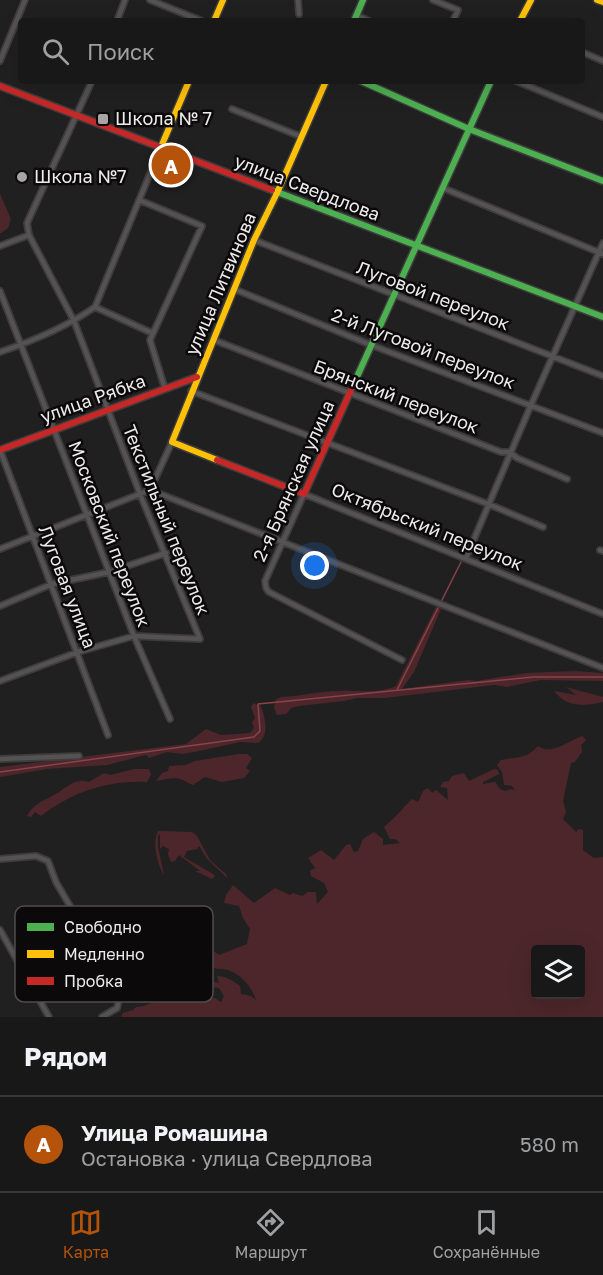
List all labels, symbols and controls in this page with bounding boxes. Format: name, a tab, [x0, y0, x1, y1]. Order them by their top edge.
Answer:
search box	[18, 18, 585, 84]
icon: search	[39, 35, 72, 68]
text: Поиск	[87, 38, 155, 65]
place label: Школа № 7	[115, 107, 212, 129]
marker: Школа № 7	[96, 112, 110, 126]
pin: A	[152, 142, 190, 188]
street label: улица Свердлова	[232, 149, 383, 225]
place label: Школа №7	[34, 165, 127, 187]
marker: Школа №7	[15, 170, 29, 184]
street label: улица Литвинова	[180, 209, 260, 358]
street label: Луговой переулок	[354, 256, 513, 334]
street label: 2-й Луговой переулок	[328, 303, 518, 393]
street label: Брянский переулок	[311, 354, 482, 438]
street label: улица Рябка	[37, 369, 148, 427]
street label: 2-я Брянская улица	[248, 397, 339, 565]
street label: Текстильный переулок	[119, 421, 215, 618]
street label: Московский переулок	[64, 438, 156, 630]
street label: Октябрьский переулок	[329, 478, 526, 575]
street label: Луговая улица	[34, 522, 101, 651]
your location	[300, 551, 329, 580]
legend	[15, 906, 213, 1002]
text: Свободно	[64, 917, 142, 937]
text: Медленно	[64, 944, 145, 964]
map controls	[531, 945, 585, 999]
button: layers	[531, 945, 585, 999]
text: Пробка	[64, 971, 123, 991]
text: Рядом	[24, 1041, 107, 1072]
text: Улица Ромашина	[81, 1119, 268, 1146]
text: A	[36, 1132, 51, 1156]
text: 580 m	[520, 1132, 579, 1156]
text: Остановка · улица Свердлова	[81, 1146, 373, 1170]
tab: Карта	[63, 1206, 109, 1262]
tab: Маршрут	[235, 1206, 307, 1262]
tab: Сохранённые	[433, 1206, 540, 1262]

